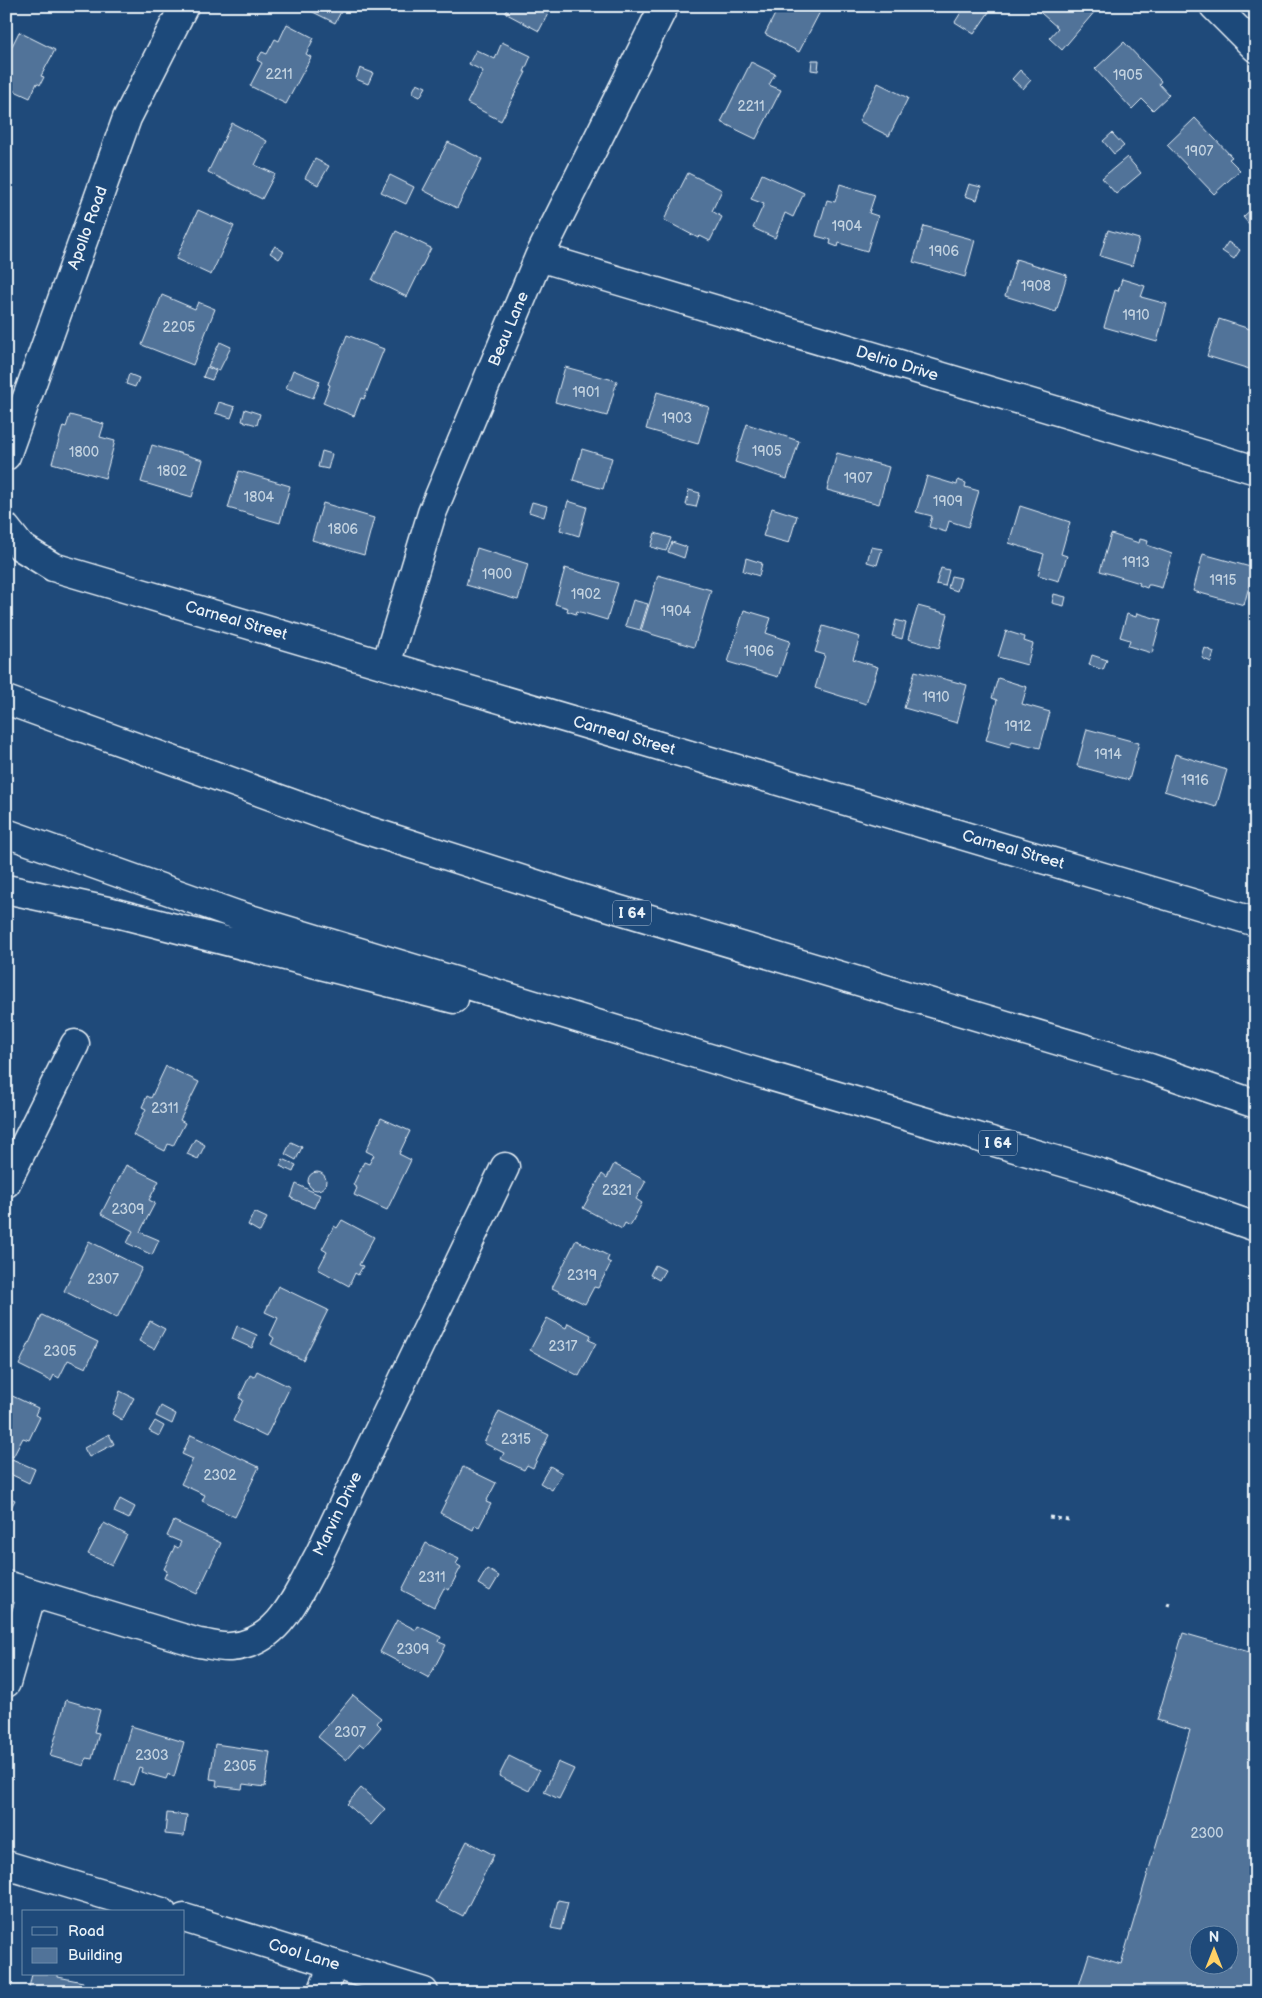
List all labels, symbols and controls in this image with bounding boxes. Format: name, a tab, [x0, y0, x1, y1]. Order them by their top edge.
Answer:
house number: 2211	[265, 66, 293, 83]
house number: 1905	[1113, 67, 1143, 84]
house number: 2211	[737, 98, 765, 115]
house number: 1907	[1185, 143, 1213, 160]
street label: Apollo Road	[64, 184, 112, 272]
house number: 1904	[832, 218, 863, 235]
house number: 1906	[929, 243, 960, 260]
house number: 1908	[1021, 278, 1051, 295]
street label: Beau Lane	[485, 288, 533, 369]
house number: 1910	[1122, 307, 1150, 324]
house number: 2205	[163, 319, 195, 336]
street label: Delrio Drive	[854, 342, 941, 386]
house number: 1901	[572, 384, 600, 401]
house number: 1903	[662, 410, 692, 427]
house number: 1905	[752, 443, 782, 460]
house number: 1800	[69, 444, 99, 461]
house number: 1802	[157, 463, 188, 480]
house number: 1907	[844, 470, 872, 487]
house number: 1804	[244, 489, 275, 506]
house number: 1909	[933, 493, 963, 510]
house number: 1806	[328, 521, 359, 538]
house number: 1913	[1122, 554, 1150, 571]
house number: 1900	[482, 566, 512, 583]
house number: 1915	[1210, 572, 1236, 589]
house number: 1902	[571, 586, 602, 603]
street label: Carneal Street	[183, 597, 289, 645]
house number: 1904	[661, 603, 692, 620]
house number: 1906	[744, 643, 775, 660]
house number: 1910	[922, 689, 950, 706]
street label: Carneal Street	[571, 712, 677, 760]
house number: 1912	[1004, 718, 1032, 735]
house number: 1914	[1094, 746, 1122, 763]
house number: 1916	[1181, 772, 1209, 789]
street label: Carneal Street	[960, 826, 1066, 874]
road number: I 64	[613, 900, 651, 926]
house number: 2311	[151, 1100, 179, 1117]
road number: I 64	[979, 1130, 1017, 1156]
house number: 2321	[602, 1182, 632, 1199]
house number: 2309	[112, 1201, 144, 1218]
house number: 2319	[567, 1267, 597, 1284]
house number: 2307	[87, 1271, 119, 1288]
house number: 2317	[549, 1338, 578, 1355]
house number: 2305	[44, 1343, 76, 1360]
house number: 2315	[501, 1431, 531, 1448]
house number: 2302	[203, 1467, 237, 1484]
street label: Marvin Drive	[310, 1468, 367, 1559]
house number: 2311	[418, 1569, 446, 1586]
house number: 2309	[397, 1641, 429, 1658]
house number: 2307	[334, 1724, 366, 1741]
house number: 2303	[135, 1747, 169, 1764]
house number: 2305	[224, 1758, 256, 1775]
house number: 2300	[1190, 1825, 1224, 1842]
legend	[22, 1910, 185, 1976]
text: Road	[68, 1922, 104, 1941]
north arrow	[1190, 1926, 1240, 1976]
text: N	[1209, 1929, 1219, 1946]
street label: Cool Lane	[266, 1935, 343, 1975]
text: Building	[68, 1946, 123, 1965]

